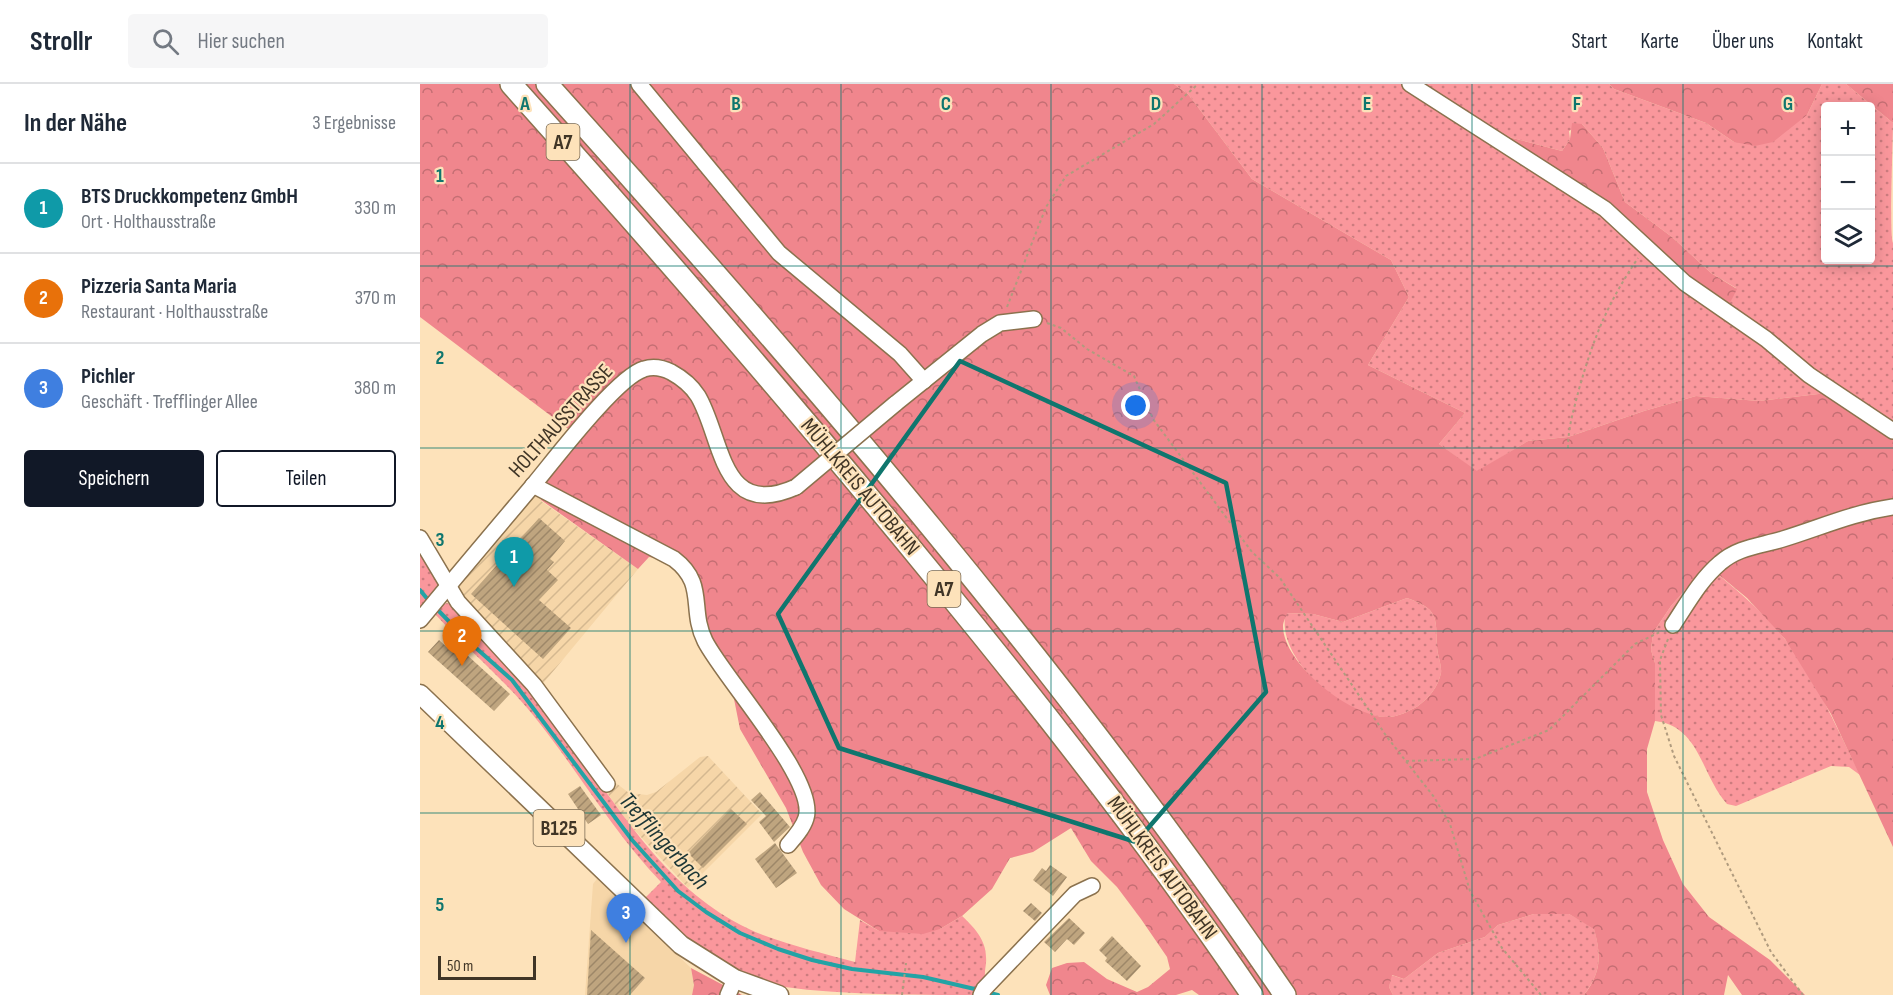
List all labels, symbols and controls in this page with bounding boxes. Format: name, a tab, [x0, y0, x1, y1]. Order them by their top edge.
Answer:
search box	[128, 14, 548, 68]
text: Strollr	[30, 25, 92, 58]
icon: search	[149, 25, 182, 58]
text: Hier suchen	[197, 28, 285, 55]
text: Start	[1571, 29, 1608, 54]
text: Karte	[1641, 29, 1679, 54]
text: Über uns	[1712, 29, 1774, 54]
text: Kontakt	[1807, 29, 1863, 54]
text: A	[519, 92, 530, 116]
text: B	[731, 92, 741, 116]
text: C	[941, 92, 951, 116]
text: D	[1151, 92, 1161, 116]
text: E	[1363, 92, 1371, 116]
text: F	[1573, 92, 1581, 116]
text: G	[1783, 92, 1793, 116]
map controls	[1821, 102, 1875, 264]
button: +	[1821, 102, 1875, 156]
text: In der Nähe	[24, 108, 127, 139]
text: 3 Ergebnisse	[312, 111, 396, 135]
road number: A7	[546, 124, 580, 160]
button: −	[1821, 156, 1875, 210]
text: 1	[436, 164, 444, 188]
text: BTS Druckkompetenz GmbH	[81, 183, 298, 210]
text: 1	[40, 196, 47, 220]
text: 330 m	[354, 196, 396, 220]
text: Ort · Holthausstraße	[81, 210, 216, 234]
button: layers	[1821, 210, 1875, 264]
text: Pizzeria Santa Maria	[81, 273, 237, 300]
text: 2	[39, 286, 48, 310]
text: 370 m	[355, 286, 396, 310]
text: Restaurant · Holthausstraße	[81, 300, 268, 324]
text: 2	[436, 346, 444, 370]
street label: HOLTHAUSSTRASSE	[503, 359, 619, 483]
text: Pichler	[81, 363, 135, 390]
text: 3	[39, 376, 48, 400]
text: 380 m	[354, 376, 396, 400]
text: Geschäft · Trefflinger Allee	[81, 390, 258, 414]
your location	[1121, 391, 1150, 420]
street label: MÜHLKREIS AUTOBAHN	[795, 413, 925, 561]
button: Speichern	[24, 450, 204, 507]
button: Teilen	[216, 450, 396, 507]
text: 3	[436, 528, 445, 552]
pin: 1	[494, 538, 533, 587]
road number: A7	[928, 571, 960, 607]
pin: 2	[442, 616, 482, 666]
text: 4	[435, 711, 445, 735]
water label: Trefflingerbach	[613, 786, 715, 896]
street label: MÜHLKREIS AUTOBAHN	[1101, 791, 1223, 945]
road number: B125	[534, 810, 584, 846]
text: 5	[436, 893, 445, 917]
pin: 3	[606, 894, 646, 943]
scale bar	[438, 953, 536, 980]
text: 50 m	[447, 957, 473, 976]

